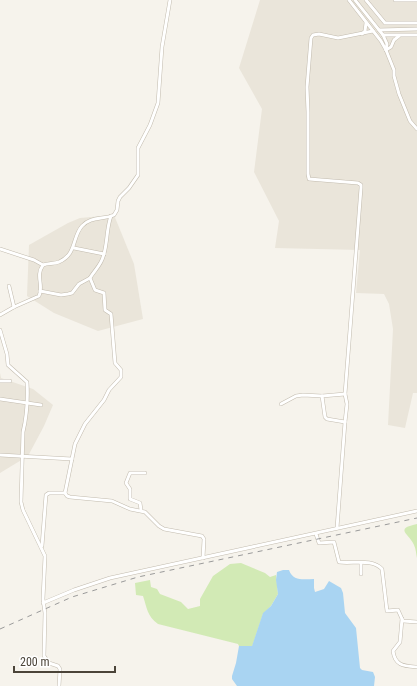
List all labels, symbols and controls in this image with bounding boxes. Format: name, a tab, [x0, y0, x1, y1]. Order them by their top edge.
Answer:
scale bar	[14, 648, 115, 674]
text: 200 m	[20, 655, 50, 669]

